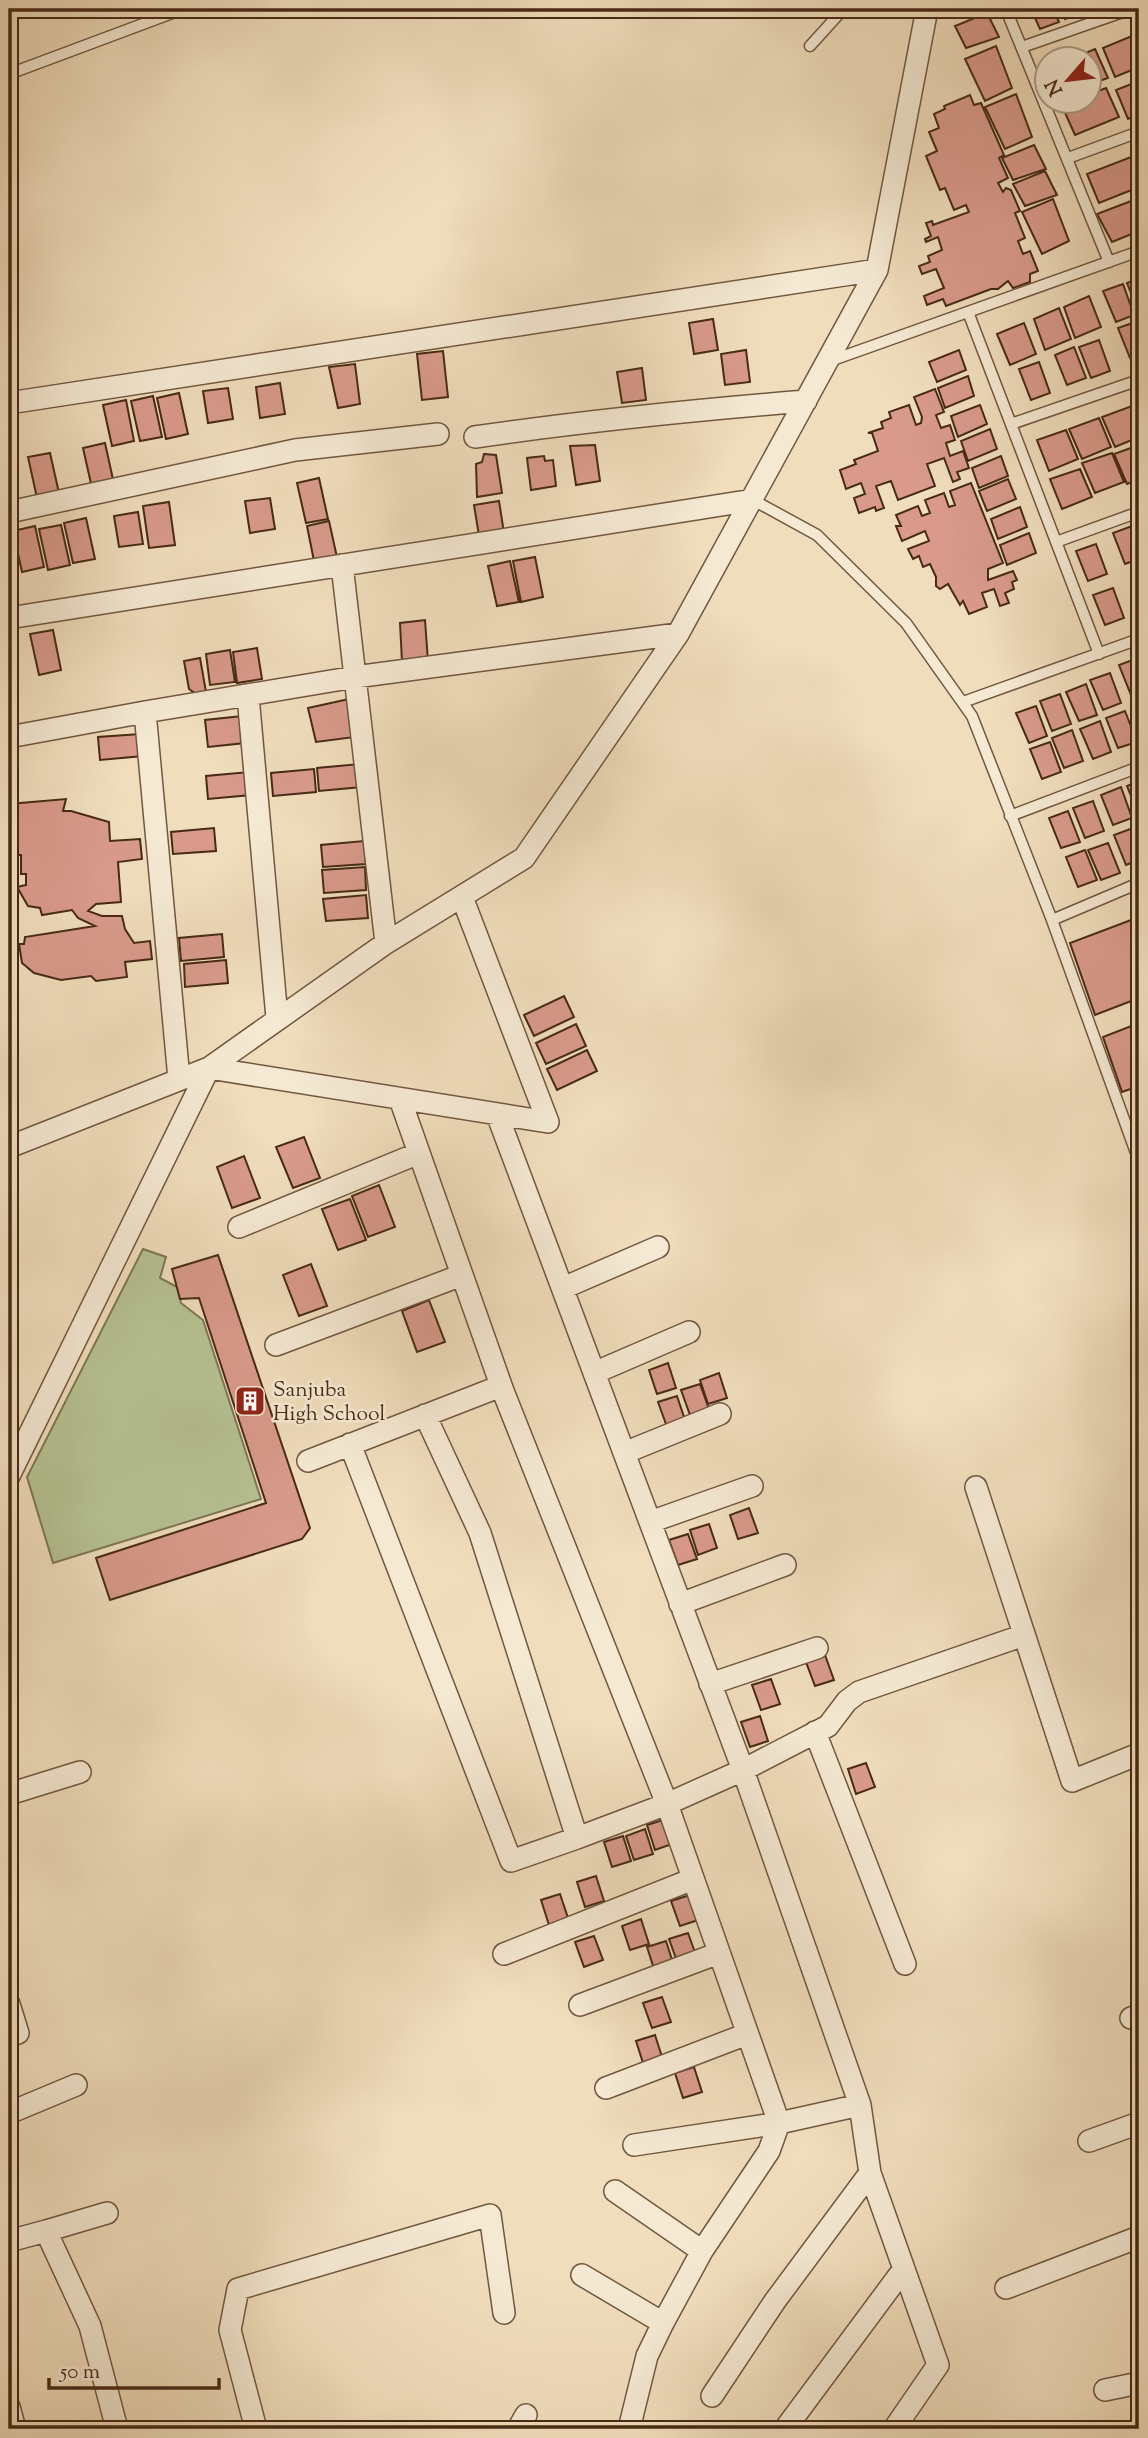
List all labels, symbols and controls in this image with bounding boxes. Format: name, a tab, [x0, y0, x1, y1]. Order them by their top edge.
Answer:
north arrow	[1032, 46, 1102, 116]
text: N	[1040, 74, 1071, 100]
place label: Sanjuba High School	[273, 1376, 385, 1430]
building icon: Sanjuba High School	[233, 1384, 267, 1418]
scale bar	[49, 2347, 219, 2391]
text: 50 m	[59, 2358, 100, 2388]

